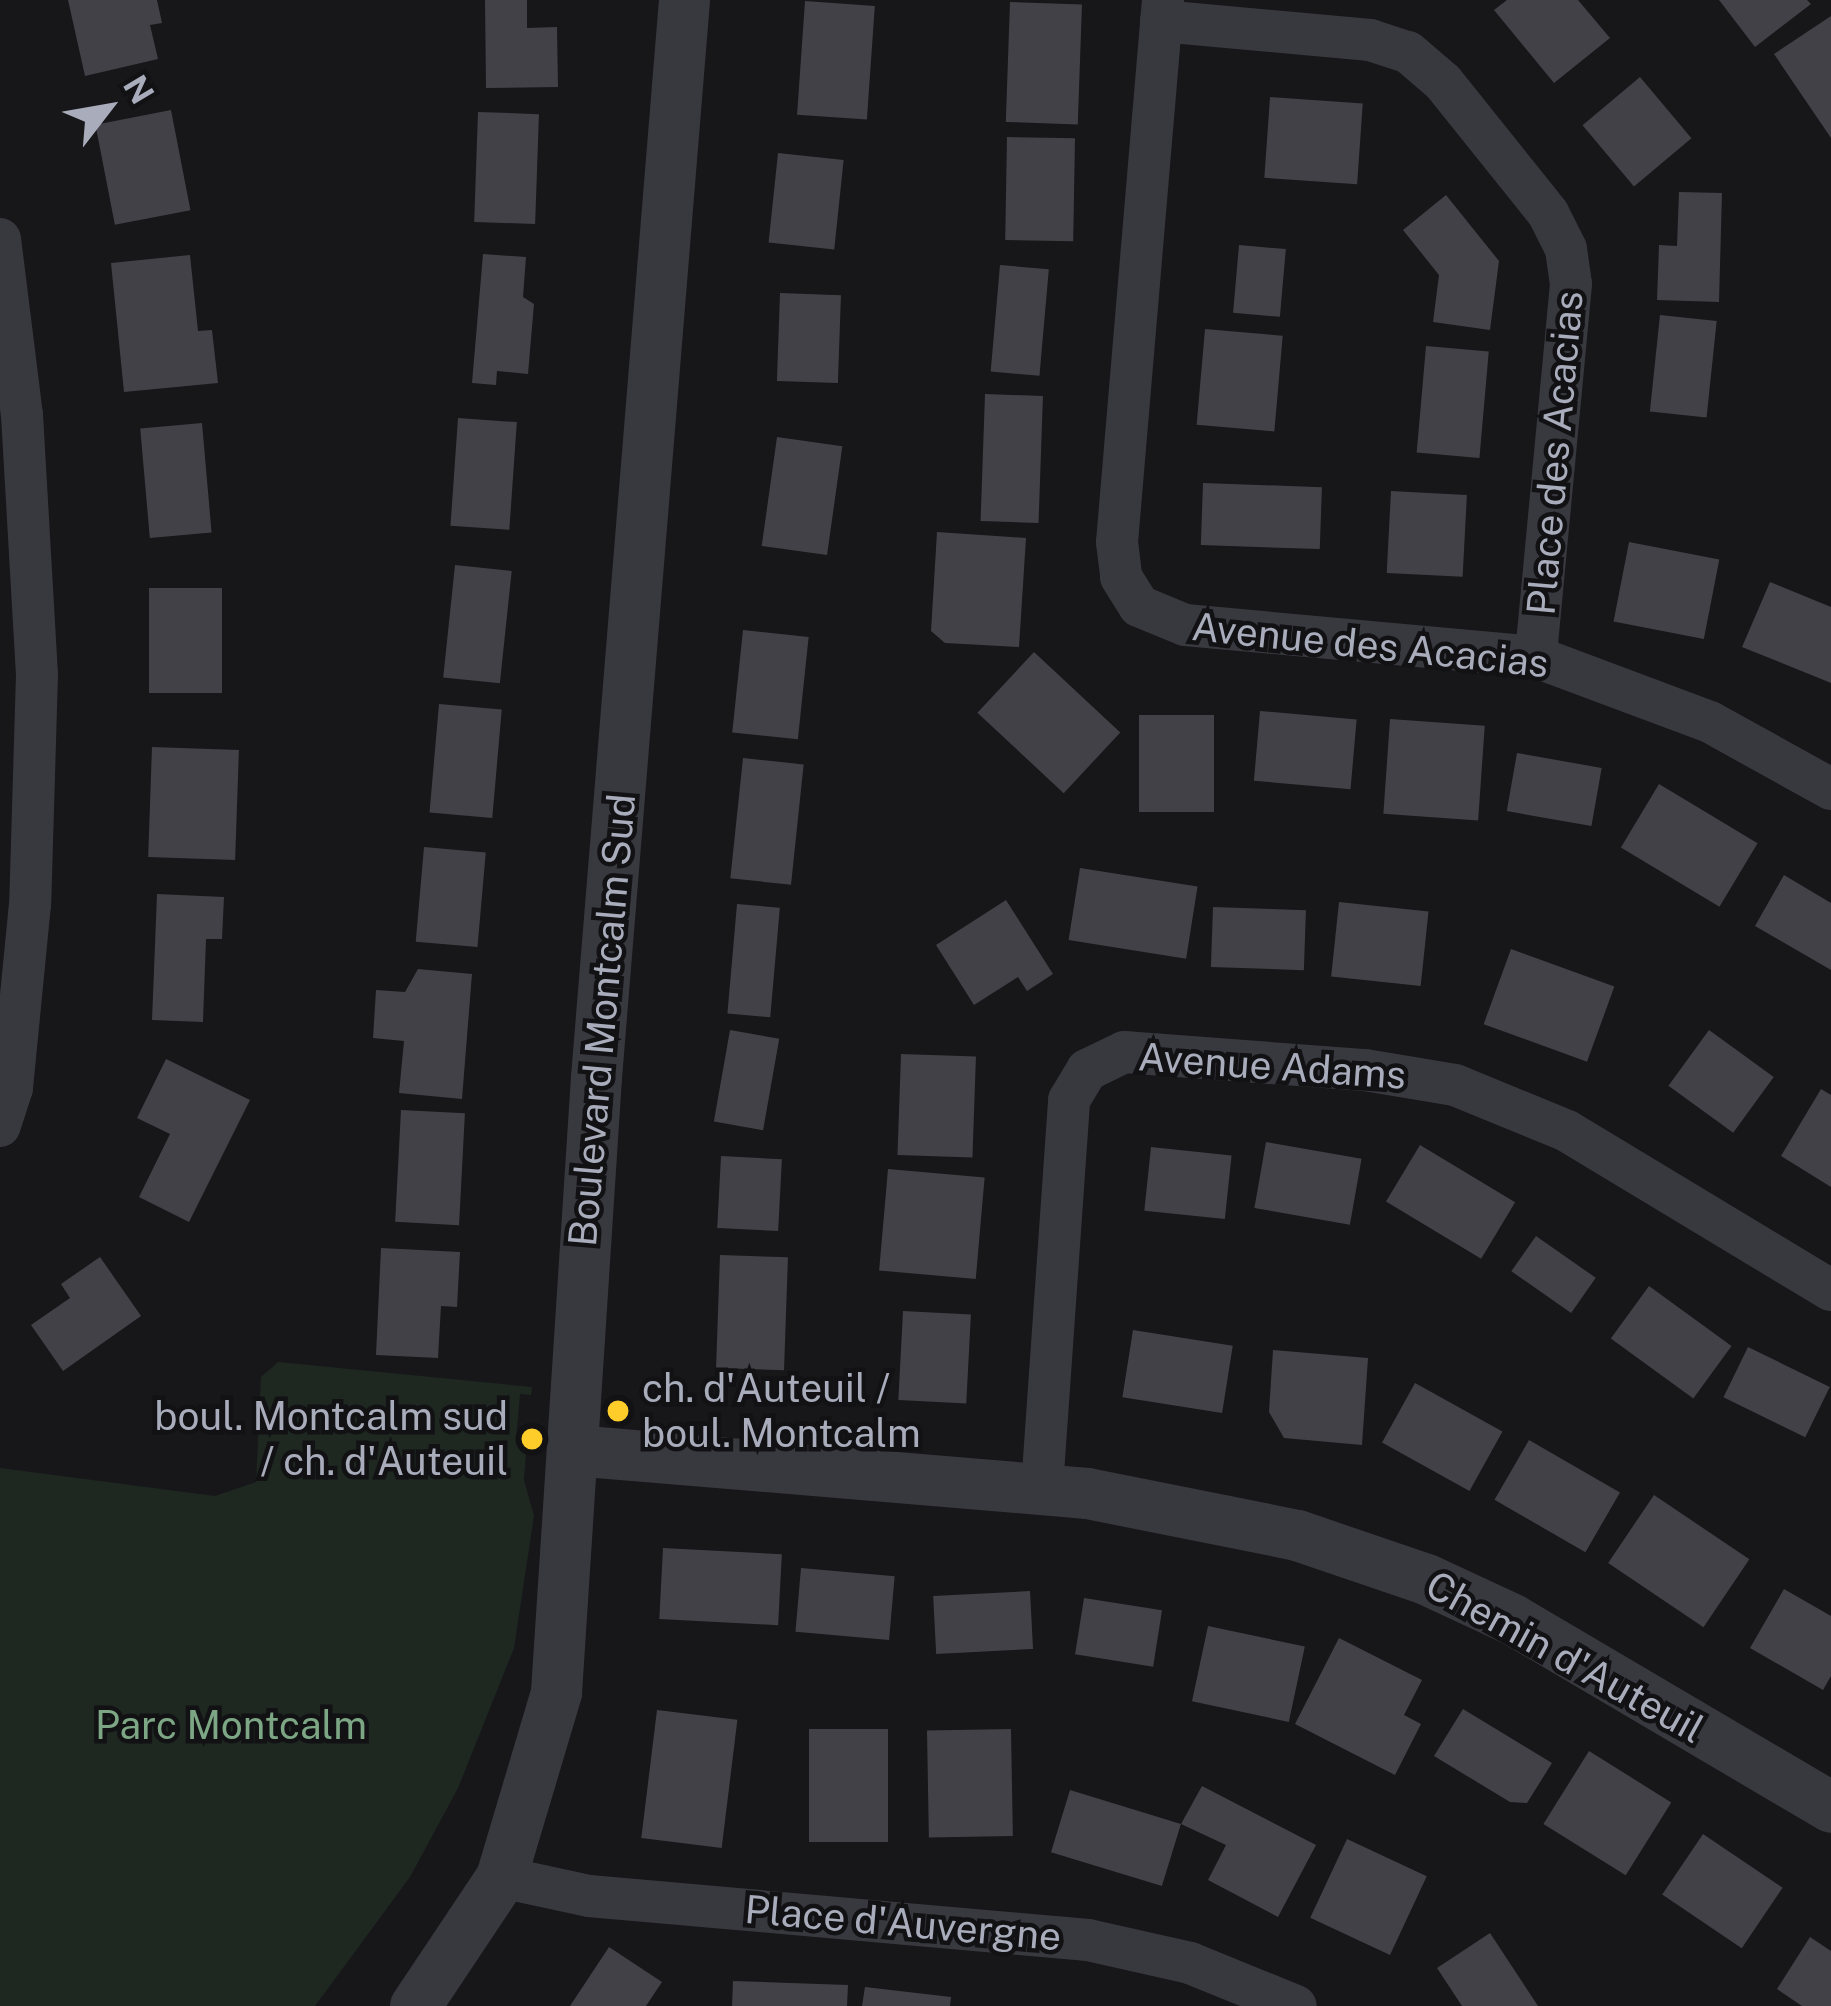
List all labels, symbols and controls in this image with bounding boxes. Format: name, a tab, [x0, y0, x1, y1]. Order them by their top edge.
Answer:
north arrow	[48, 48, 168, 168]
text: N	[116, 69, 162, 110]
street label: Place des Acacias	[1517, 288, 1593, 618]
street label: Avenue des Acacias	[1189, 603, 1551, 687]
street label: Boulevard Montcalm Sud	[559, 792, 645, 1248]
street label: Avenue Adams	[1136, 1033, 1408, 1099]
place label: ch. d'Auteuil / boul. Montcalm	[642, 1366, 921, 1457]
place label: boul. Montcalm sud / ch. d'Auteuil	[154, 1394, 508, 1485]
marker: ch. d'Auteuil / boul. Montcalm	[605, 1398, 631, 1424]
marker: boul. Montcalm sud / ch. d'Auteuil	[519, 1426, 545, 1452]
street label: Chemin d'Auteuil	[1418, 1561, 1712, 1753]
park label: Parc Montcalm	[95, 1702, 367, 1748]
street label: Place d'Auvergne	[743, 1886, 1063, 1960]

